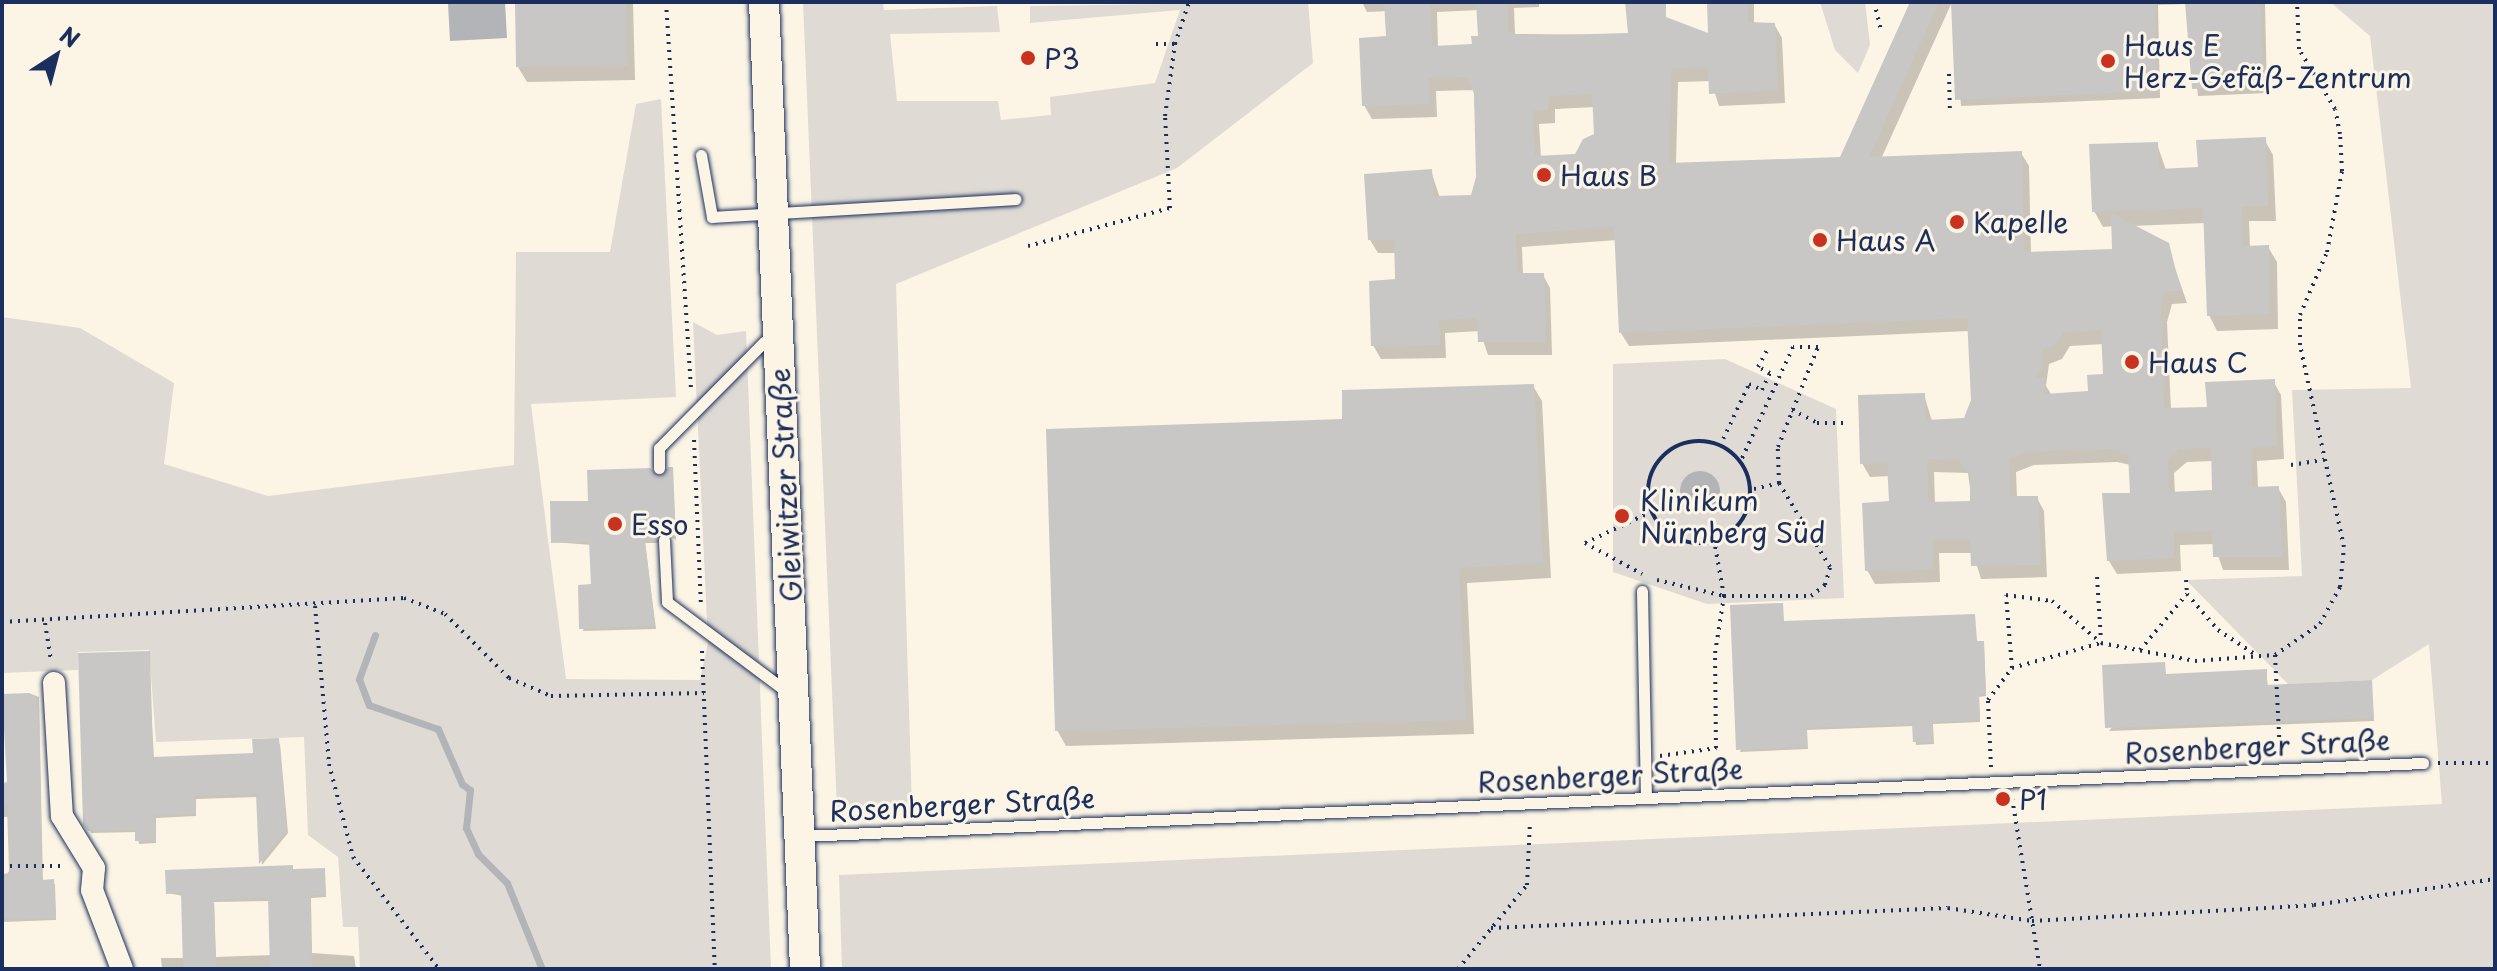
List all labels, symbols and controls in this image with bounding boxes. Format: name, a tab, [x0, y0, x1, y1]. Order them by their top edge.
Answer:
north arrow	[16, 16, 96, 96]
text: N	[54, 18, 87, 55]
place label: Haus E Herz-Gefäß-Zentrum	[2124, 28, 2412, 94]
place label: P3	[1044, 41, 1080, 75]
marker: P3	[1019, 49, 1037, 67]
marker: Haus E Herz-Gefäß-Zentrum	[2099, 52, 2117, 70]
place label: Haus B	[1560, 158, 1656, 192]
marker: Haus B	[1535, 166, 1553, 184]
place label: Kapelle	[1973, 205, 2069, 239]
marker: Kapelle	[1948, 213, 1966, 231]
place label: Haus A	[1836, 223, 1935, 257]
marker: Haus A	[1811, 231, 1829, 249]
place label: Haus C	[2148, 345, 2247, 379]
marker: Haus C	[2123, 353, 2141, 371]
street label: Gleiwitzer Straße	[762, 367, 808, 603]
place label: Klinikum Nürnberg Süd	[1640, 483, 1827, 549]
marker: Klinikum Nürnberg Süd	[1611, 505, 1633, 527]
place label: Esso	[631, 507, 689, 541]
marker: Esso	[606, 515, 624, 533]
street label: Rosenberger Straße	[2122, 722, 2392, 770]
street label: Rosenberger Straße	[1475, 751, 1745, 799]
street label: Rosenberger Straße	[827, 780, 1097, 828]
place label: P1	[2019, 782, 2047, 816]
marker: P1	[1994, 790, 2012, 808]

